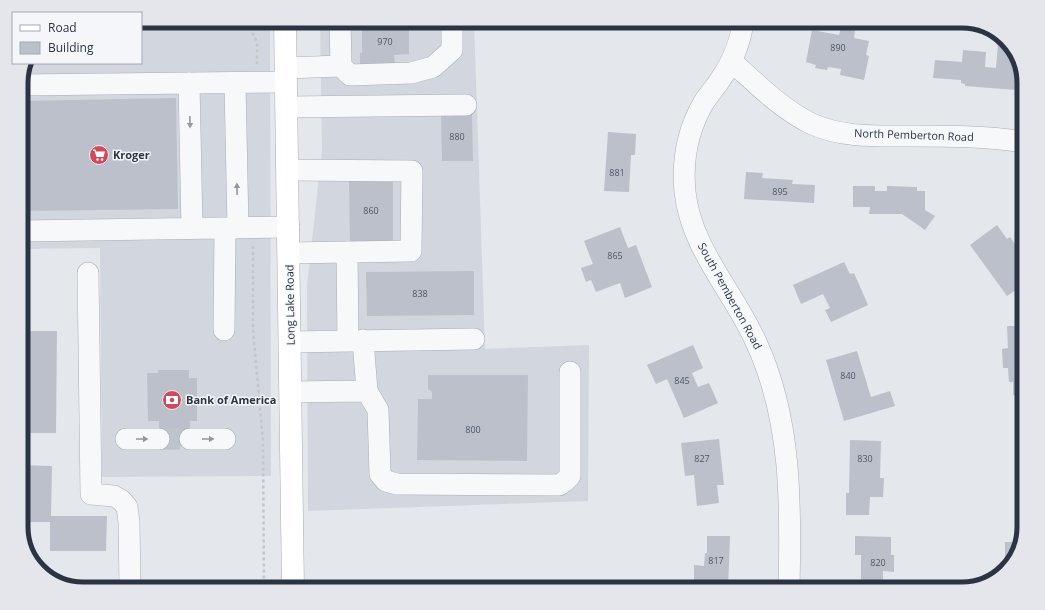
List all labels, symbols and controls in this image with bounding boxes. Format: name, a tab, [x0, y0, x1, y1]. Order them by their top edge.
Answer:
legend	[12, 12, 142, 64]
text: Road	[48, 19, 77, 36]
house number: 970	[377, 35, 393, 48]
text: Building	[48, 39, 94, 56]
house number: 890	[830, 41, 846, 54]
one-way arrow	[187, 116, 193, 129]
street label: North Pemberton Road	[854, 125, 974, 144]
house number: 880	[449, 130, 465, 143]
supermarket icon: Kroger	[88, 144, 110, 166]
place label: Kroger	[113, 147, 150, 162]
house number: 881	[609, 166, 625, 179]
one-way arrow	[234, 182, 240, 195]
house number: 895	[772, 185, 788, 198]
house number: 860	[363, 204, 379, 217]
street label: South Pemberton Road	[695, 240, 766, 352]
house number: 865	[607, 249, 623, 262]
street label: Long Lake Road	[281, 264, 298, 346]
house number: 838	[412, 287, 428, 300]
house number: 840	[840, 369, 856, 382]
house number: 845	[674, 374, 690, 387]
bank icon: Bank of America	[161, 389, 183, 411]
place label: Bank of America	[186, 392, 276, 407]
house number: 800	[465, 423, 481, 436]
one-way arrow	[136, 436, 149, 442]
one-way arrow	[202, 436, 215, 442]
house number: 827	[694, 452, 710, 465]
house number: 830	[857, 452, 873, 465]
house number: 817	[708, 554, 724, 567]
house number: 820	[870, 556, 886, 569]

